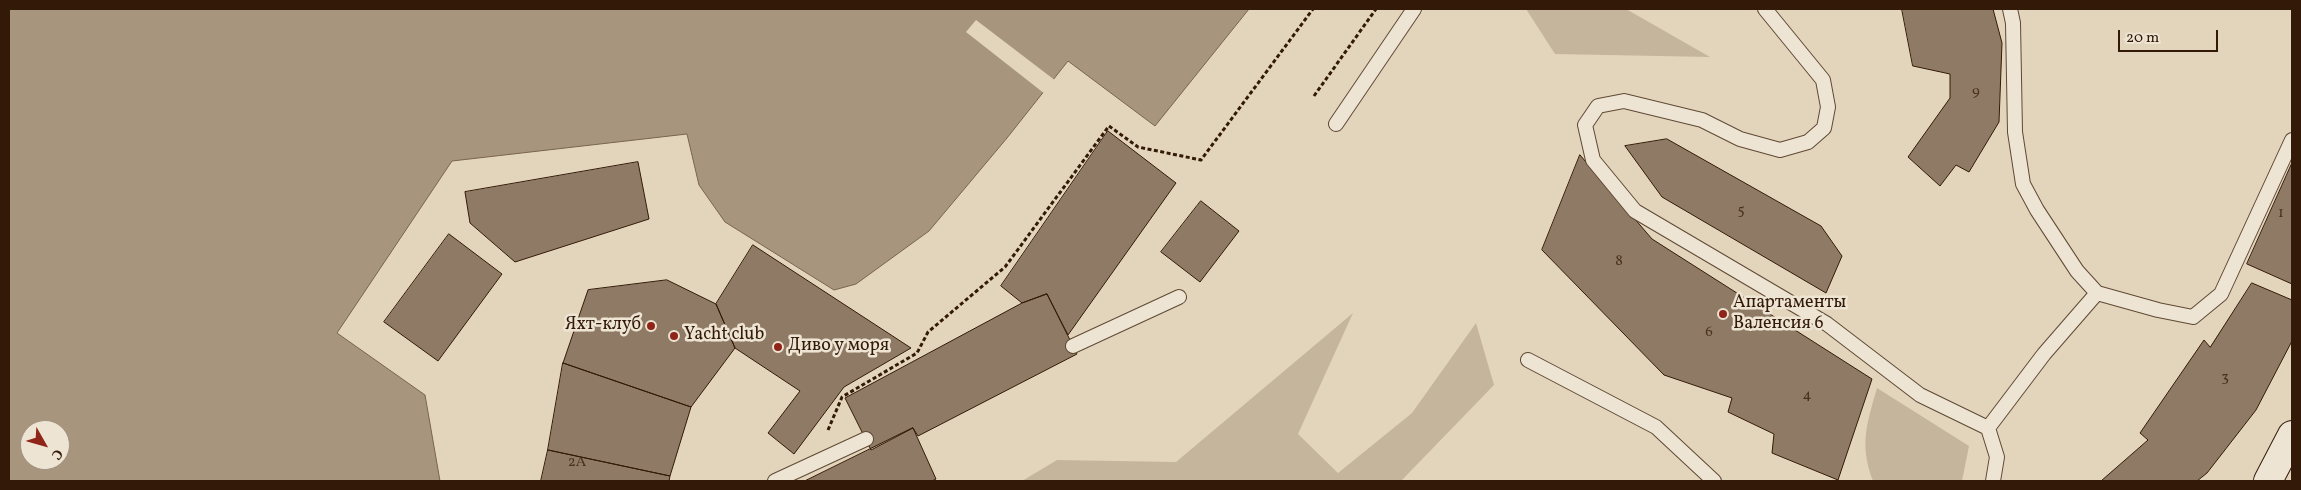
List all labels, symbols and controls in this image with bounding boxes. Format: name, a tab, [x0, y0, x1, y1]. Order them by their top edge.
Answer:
scale bar	[2121, 20, 2221, 52]
text: 20 m	[2126, 28, 2159, 49]
house number: 9	[1972, 83, 1980, 101]
house number: 5	[1737, 202, 1745, 220]
house number: 1	[2278, 205, 2284, 223]
house number: 8	[1615, 253, 1623, 271]
place label: Апартаменты Валенсия 6	[1733, 293, 1846, 336]
marker: Апартаменты Валенсия 6	[1717, 308, 1729, 320]
place label: Яхт-клуб	[565, 315, 641, 337]
marker: Яхт-клуб	[645, 320, 657, 332]
house number: 6	[1705, 324, 1713, 342]
place label: Yacht club	[684, 325, 764, 347]
marker: Yacht club	[668, 330, 680, 342]
place label: Диво у моря	[788, 336, 889, 358]
marker: Диво у моря	[772, 341, 784, 353]
house number: 3	[2221, 369, 2229, 387]
house number: 4	[1803, 387, 1811, 405]
north arrow	[20, 420, 70, 470]
text: С	[46, 445, 67, 463]
house number: 2А	[568, 454, 586, 472]

